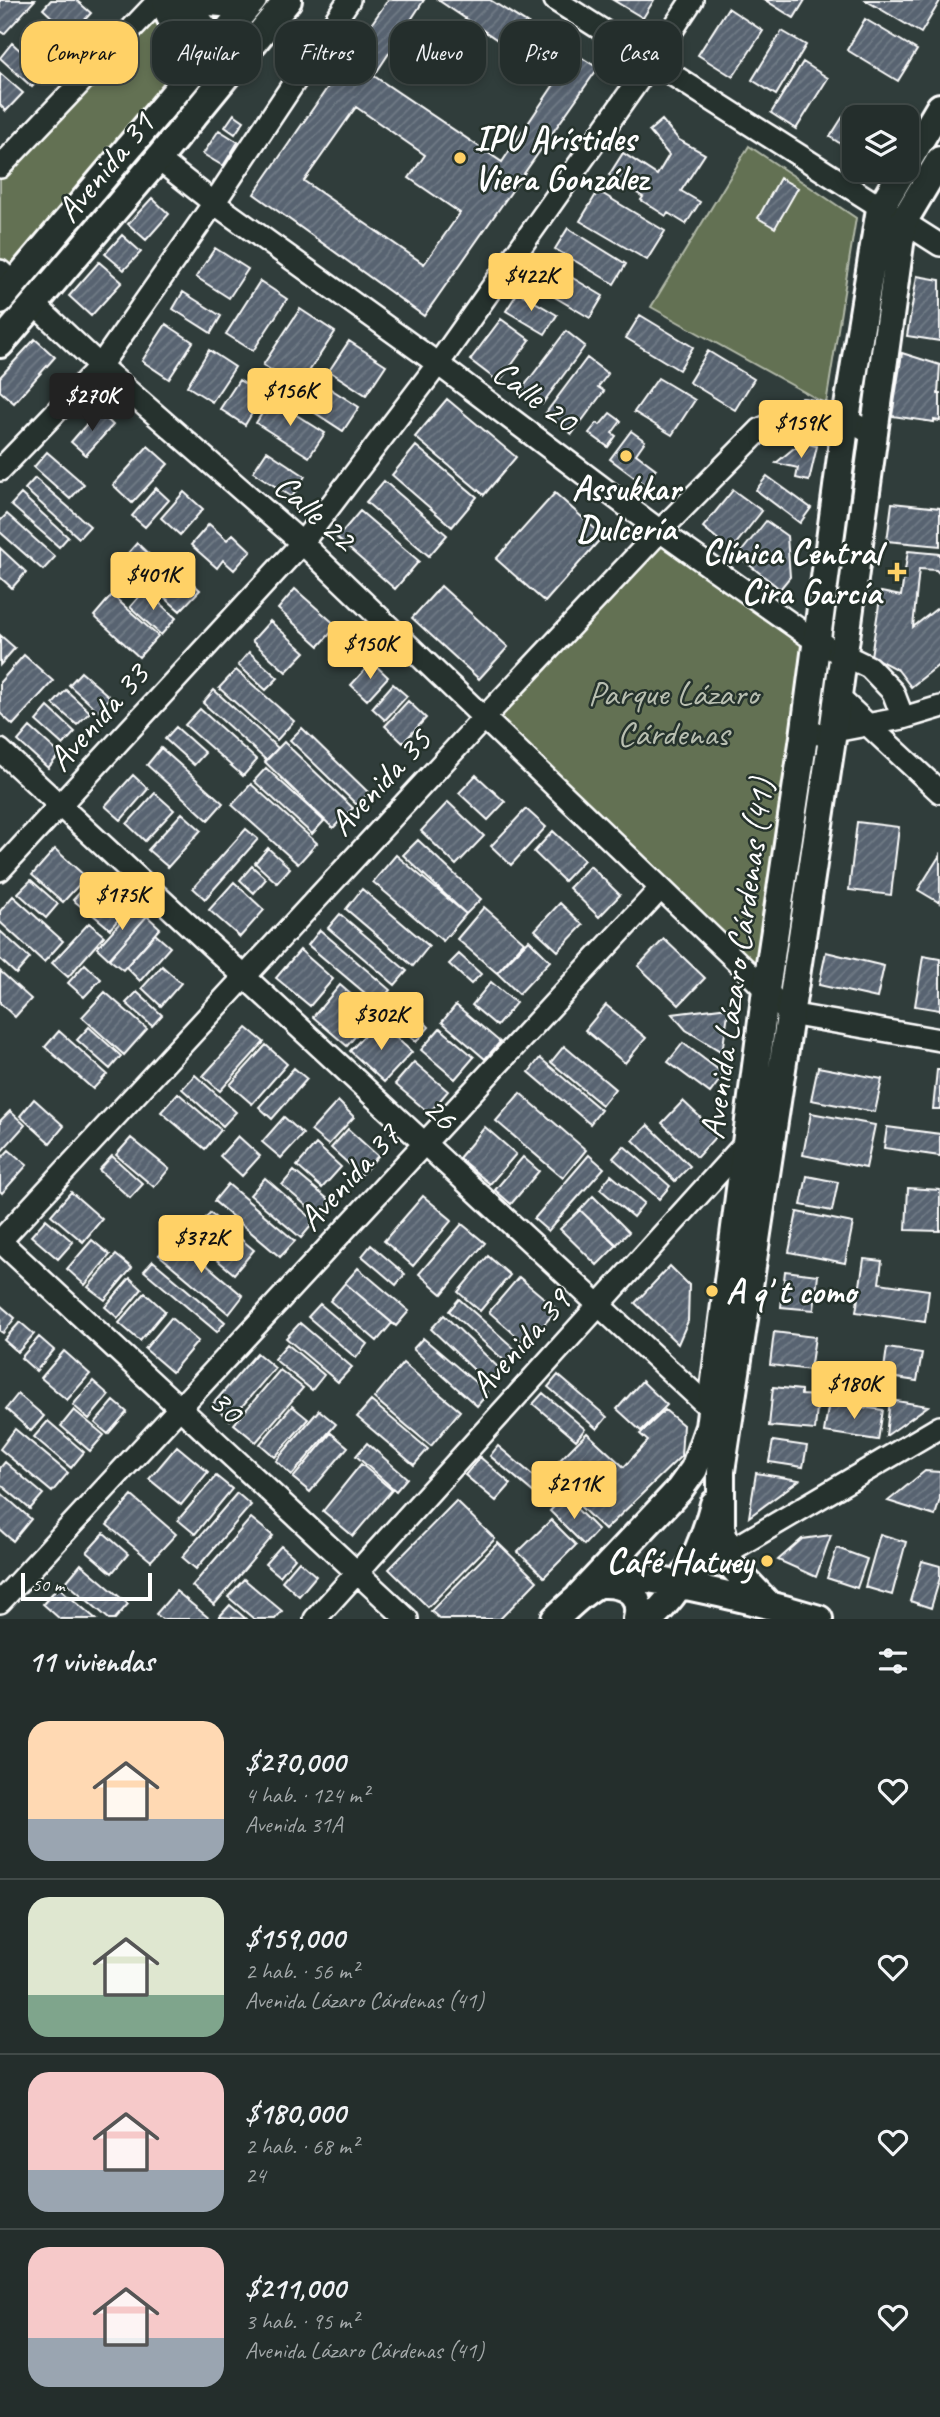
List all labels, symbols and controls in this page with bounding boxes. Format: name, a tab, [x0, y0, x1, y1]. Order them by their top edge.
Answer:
chip: Comprar	[21, 21, 138, 84]
chip: Alquilar	[152, 21, 261, 84]
chip: Filtros	[275, 21, 376, 84]
chip: Nuevo	[390, 21, 486, 84]
chip: Piso	[500, 21, 580, 84]
chip: Casa	[594, 21, 682, 84]
street label: Avenida 31	[46, 101, 166, 232]
map controls	[842, 105, 919, 182]
button: layers	[842, 105, 919, 182]
place label: IPU Arístides Viera González	[474, 116, 651, 201]
marker: IPU Arístides Viera González	[452, 150, 468, 166]
pin: $422K	[482, 254, 580, 313]
text: $422K	[504, 261, 558, 290]
street label: Calle 20	[484, 349, 588, 444]
pin: $156K	[241, 368, 339, 428]
pin: $270K	[43, 374, 141, 433]
text: $156K	[263, 376, 317, 405]
text: $270K	[66, 381, 119, 410]
pin: $159K	[752, 400, 850, 460]
text: $159K	[775, 408, 827, 437]
marker: Assukkar Dulcería	[618, 448, 634, 464]
street label: Calle 22	[265, 463, 368, 563]
place label: Assukkar Dulcería	[572, 466, 683, 551]
place label: Clínica Central Cira García	[703, 530, 888, 615]
pin: $401K	[104, 552, 202, 612]
text: $401K	[126, 560, 180, 589]
marker: Clínica Central Cira García	[887, 562, 907, 582]
pin: $150K	[321, 622, 419, 681]
text: $150K	[344, 629, 396, 658]
street label: Avenida 33	[38, 652, 160, 781]
park label: Parque Lázaro Cárdenas	[588, 671, 762, 756]
street label: Avenida 35	[319, 717, 443, 845]
street label: Avenida Lázaro Cárdenas (41)	[689, 773, 785, 1142]
pin: $175K	[73, 872, 171, 932]
text: $175K	[96, 880, 148, 909]
pin: $302K	[332, 992, 430, 1052]
text: $302K	[354, 1000, 408, 1029]
street label: 26	[413, 1086, 468, 1141]
street label: Avenida 37	[288, 1112, 412, 1240]
pin: $372K	[152, 1216, 250, 1275]
text: $372K	[175, 1223, 228, 1252]
place label: A q' t como	[726, 1269, 859, 1314]
street label: Avenida 39	[460, 1277, 583, 1407]
marker: A q' t como	[704, 1283, 720, 1299]
pin: $180K	[805, 1362, 903, 1421]
text: $180K	[827, 1369, 881, 1398]
street label: 30	[199, 1379, 255, 1435]
pin: $211K	[525, 1462, 623, 1521]
text: $211K	[547, 1469, 601, 1498]
place label: Café Hatuey	[606, 1539, 756, 1584]
marker: Café Hatuey	[759, 1553, 775, 1569]
scale bar	[21, 1570, 152, 1602]
text: 50 m	[32, 1573, 64, 1597]
text: 11 viviendas	[28, 1642, 154, 1680]
icon: filters	[874, 1642, 912, 1680]
text: $270,000	[245, 1743, 345, 1781]
icon: home	[84, 1749, 168, 1833]
icon: heart	[874, 1772, 912, 1810]
text: 4 hab. · 124 m²	[245, 1781, 369, 1810]
text: Avenida 31A	[245, 1810, 342, 1839]
text: $159,000	[245, 1919, 345, 1957]
icon: home	[84, 1925, 168, 2009]
icon: heart	[874, 1948, 912, 1986]
text: 2 hab. · 56 m²	[245, 1957, 358, 1986]
text: Avenida Lázaro Cárdenas (41)	[245, 1986, 484, 2015]
text: $180,000	[245, 2094, 345, 2132]
icon: home	[84, 2100, 168, 2184]
icon: heart	[874, 2123, 912, 2161]
text: 2 hab. · 68 m²	[245, 2132, 358, 2161]
text: 24	[245, 2161, 266, 2190]
text: $211,000	[245, 2269, 345, 2307]
icon: home	[84, 2275, 168, 2359]
icon: heart	[874, 2298, 912, 2336]
text: 3 hab. · 95 m²	[245, 2307, 358, 2336]
text: Avenida Lázaro Cárdenas (41)	[245, 2336, 484, 2365]

